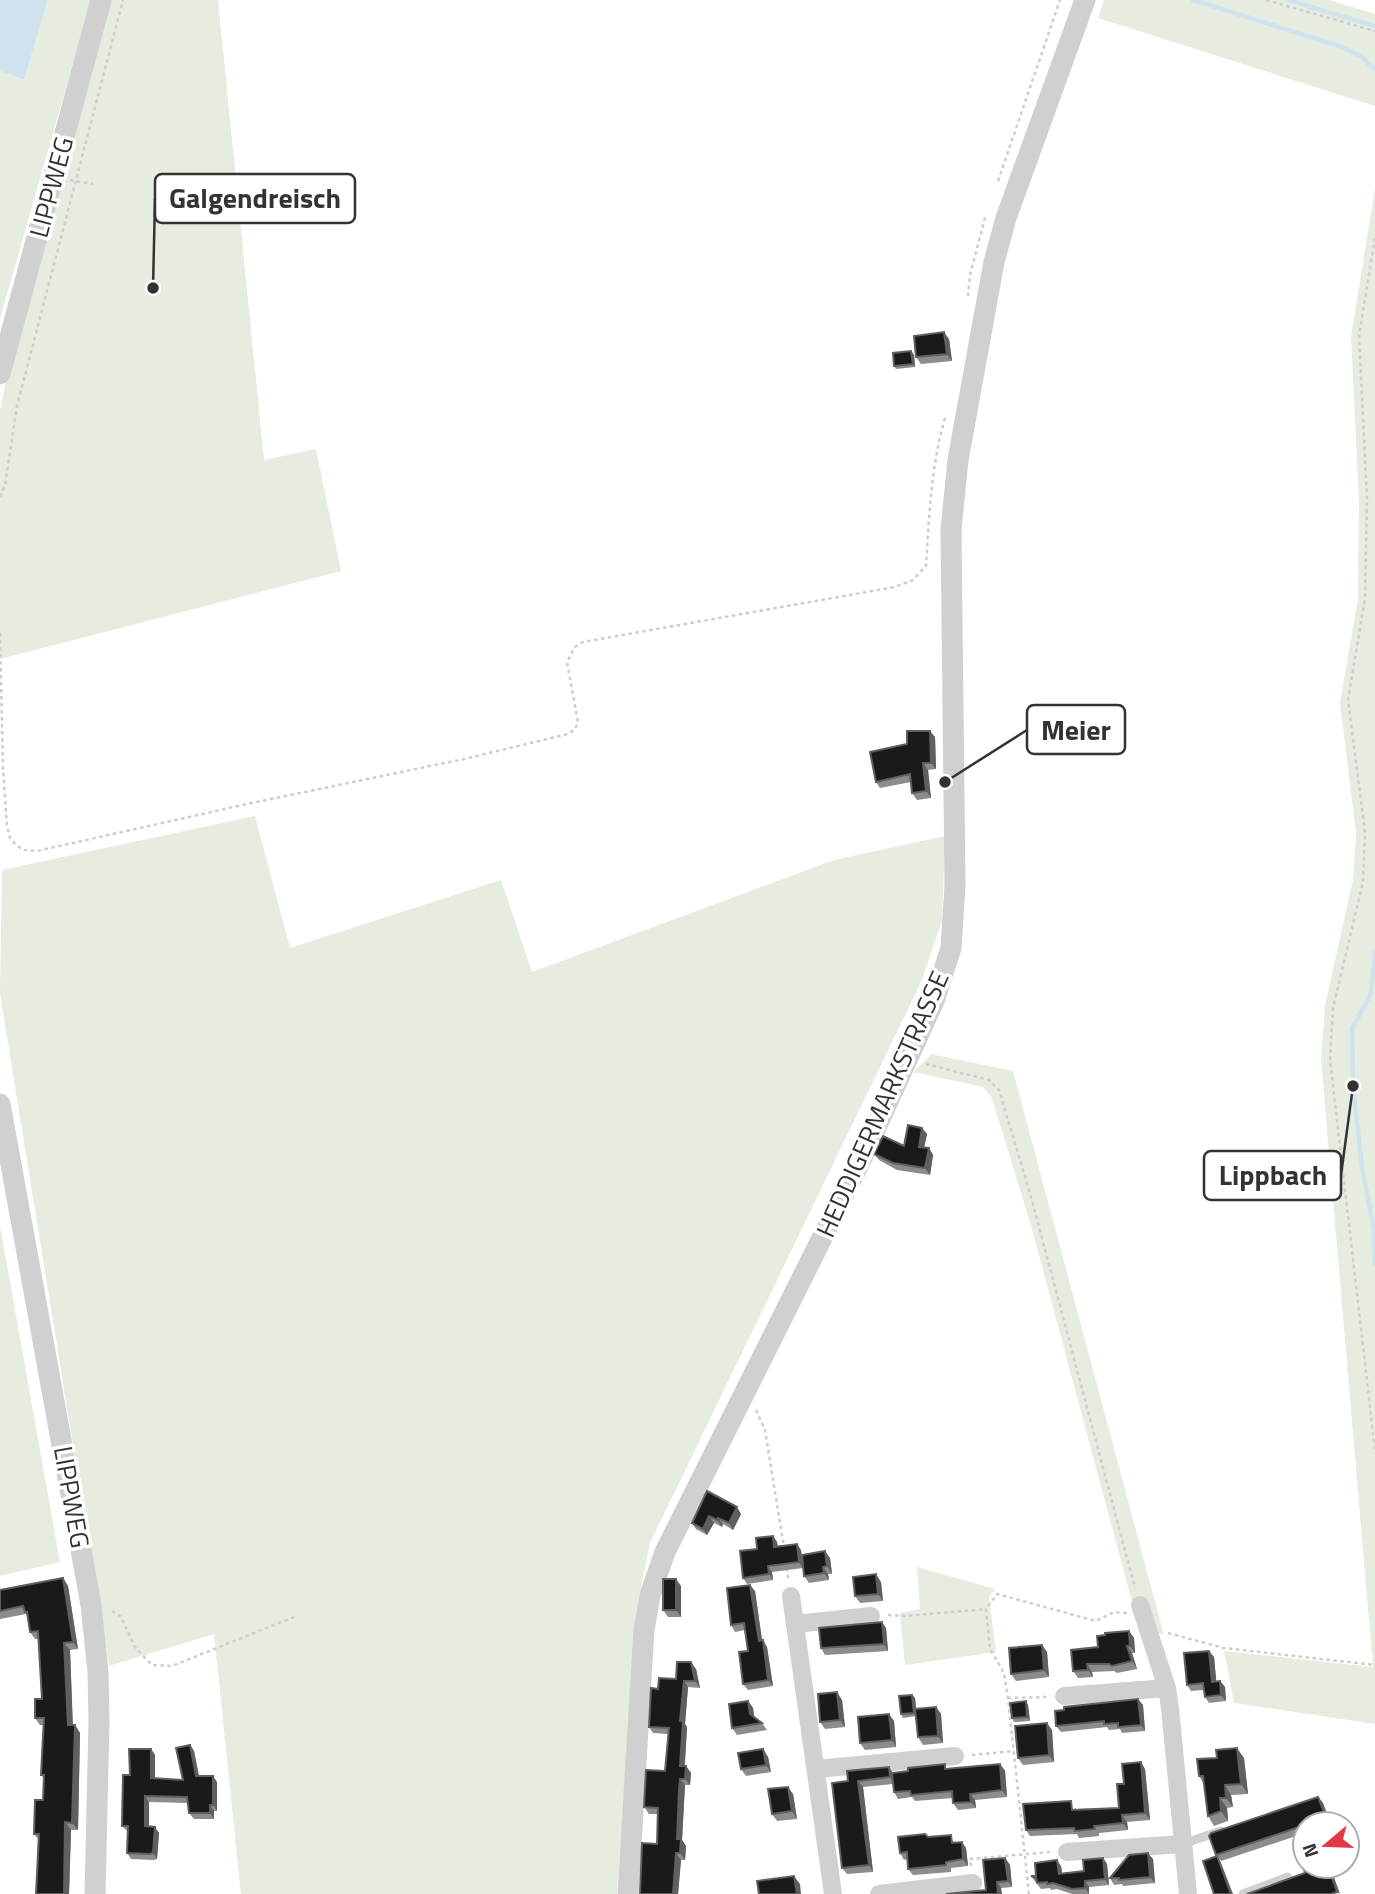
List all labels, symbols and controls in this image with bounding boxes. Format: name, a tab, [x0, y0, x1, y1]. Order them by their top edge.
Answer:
street label: LIPPWEG	[19, 132, 83, 242]
callout: Galgendreisch	[155, 174, 355, 223]
text: Galgendreisch	[169, 176, 341, 219]
callout: Meier	[1027, 705, 1125, 754]
text: Meier	[1041, 708, 1111, 751]
street label: HEDDIGERMARKSTRASSE	[806, 965, 958, 1243]
callout: Lippbach	[1204, 1151, 1341, 1200]
text: Lippbach	[1219, 1153, 1327, 1196]
street label: LIPPWEG	[44, 1443, 100, 1551]
north arrow	[1291, 1810, 1361, 1880]
text: N	[1294, 1840, 1325, 1862]

